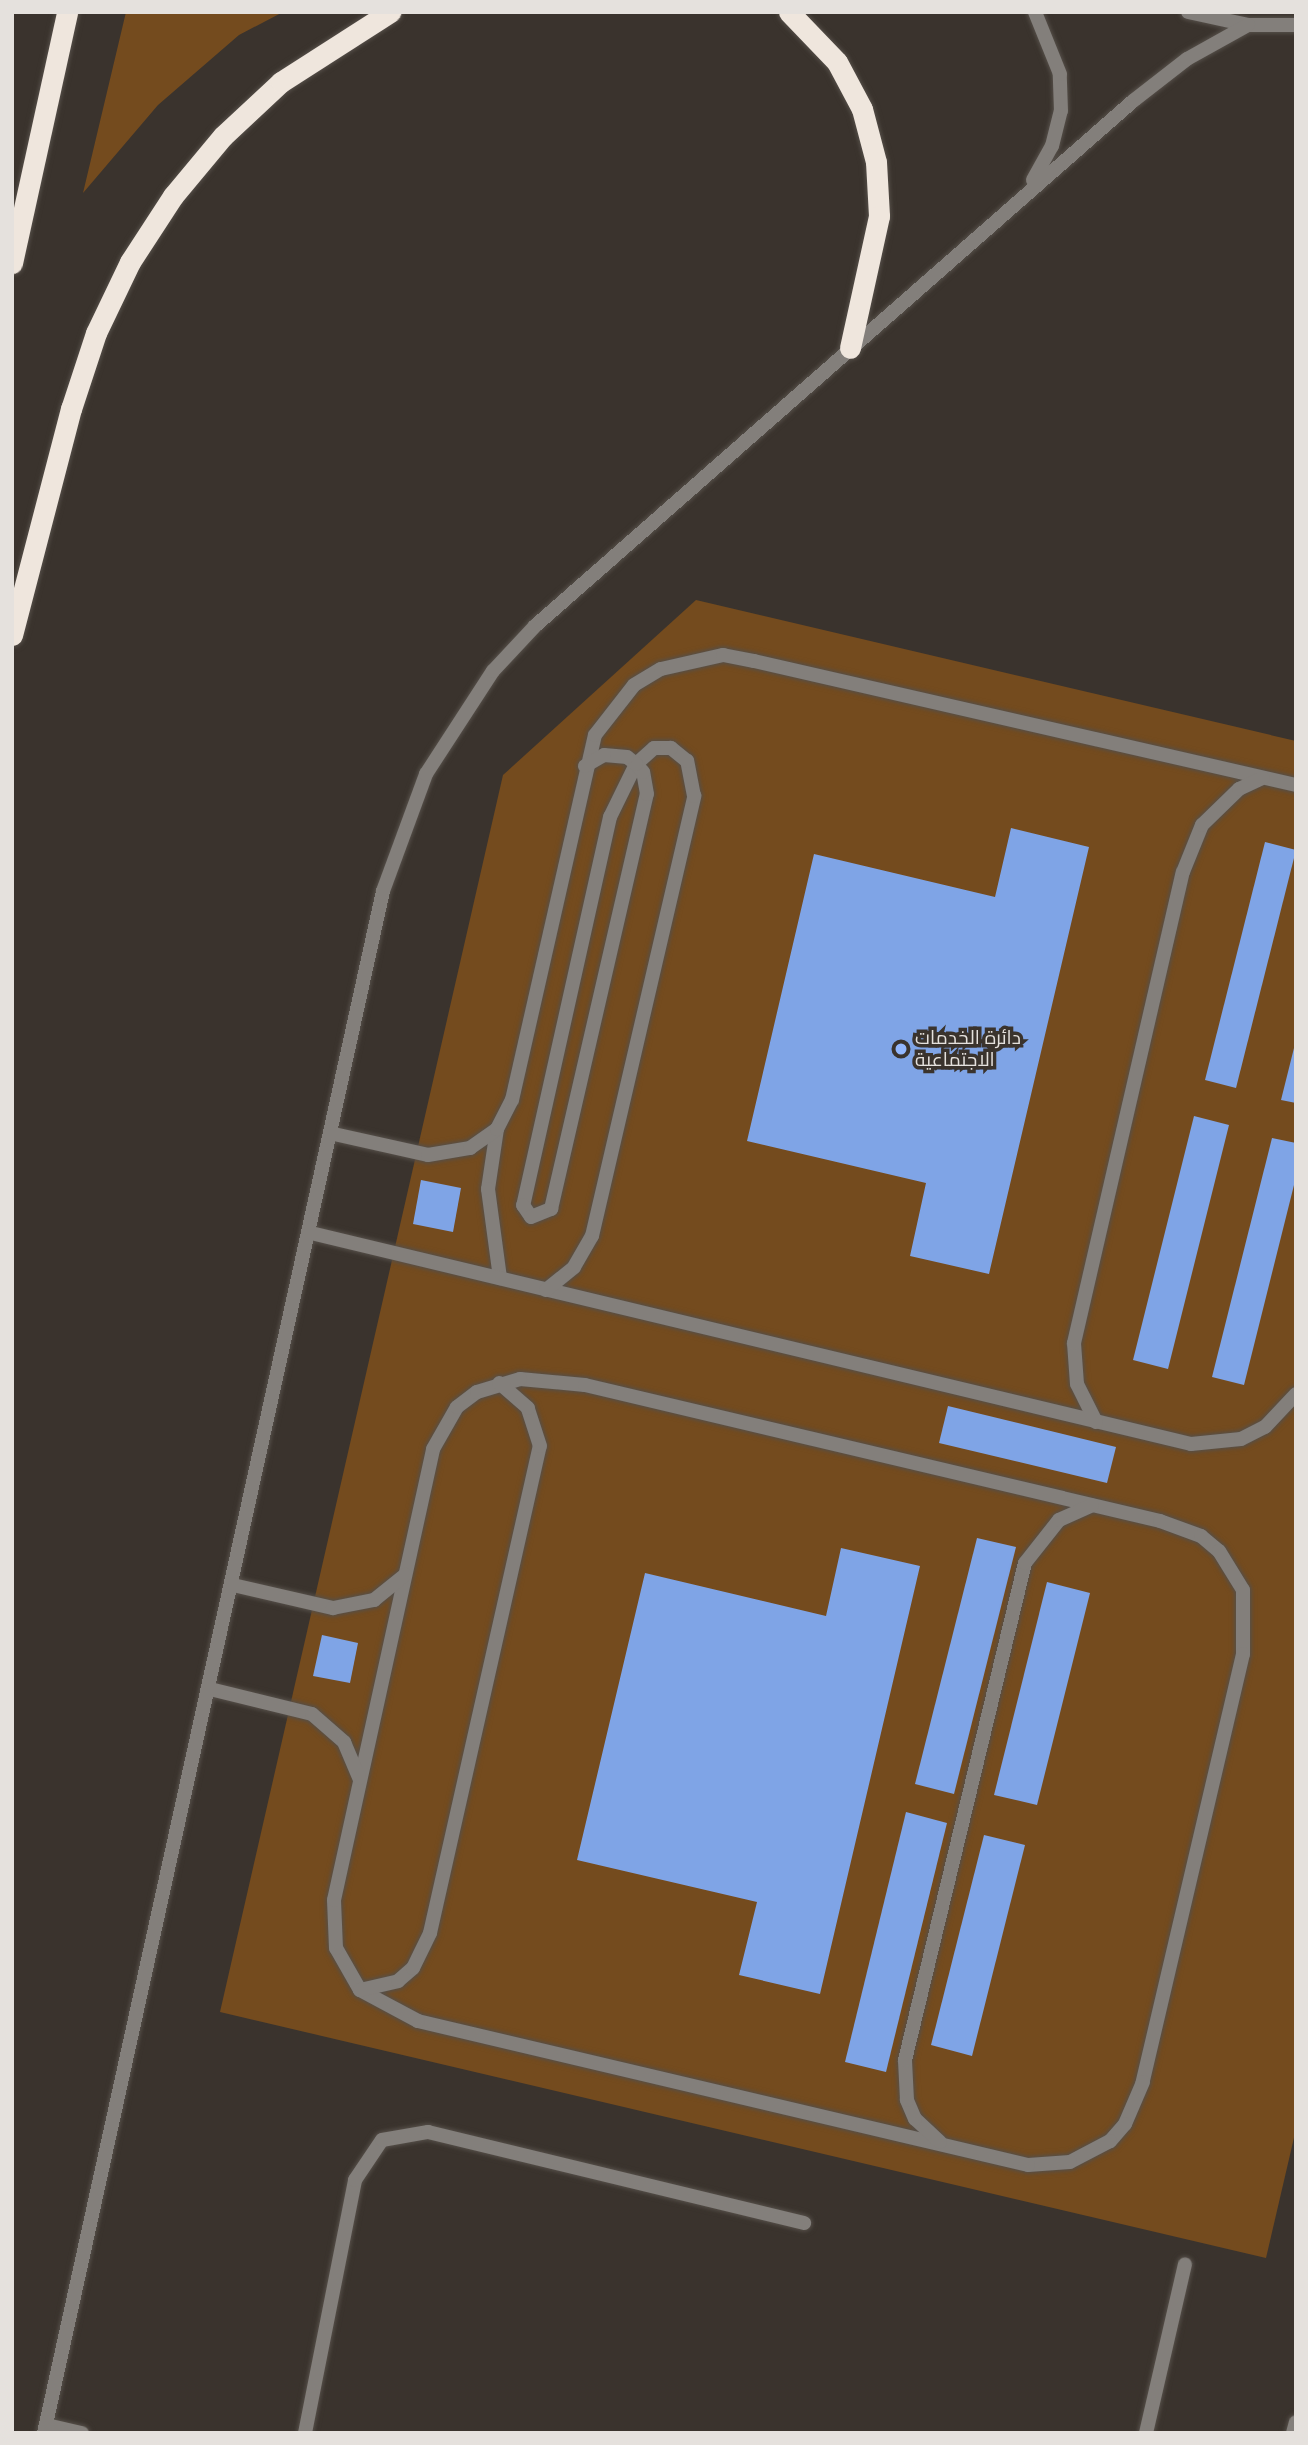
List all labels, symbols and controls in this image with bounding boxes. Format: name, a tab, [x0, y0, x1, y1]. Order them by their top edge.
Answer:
place label: دائرة الخدمات الاجتماعية	[915, 1027, 1021, 1071]
marker: دائرة الخدمات الاجتماعية	[893, 1041, 909, 1057]

